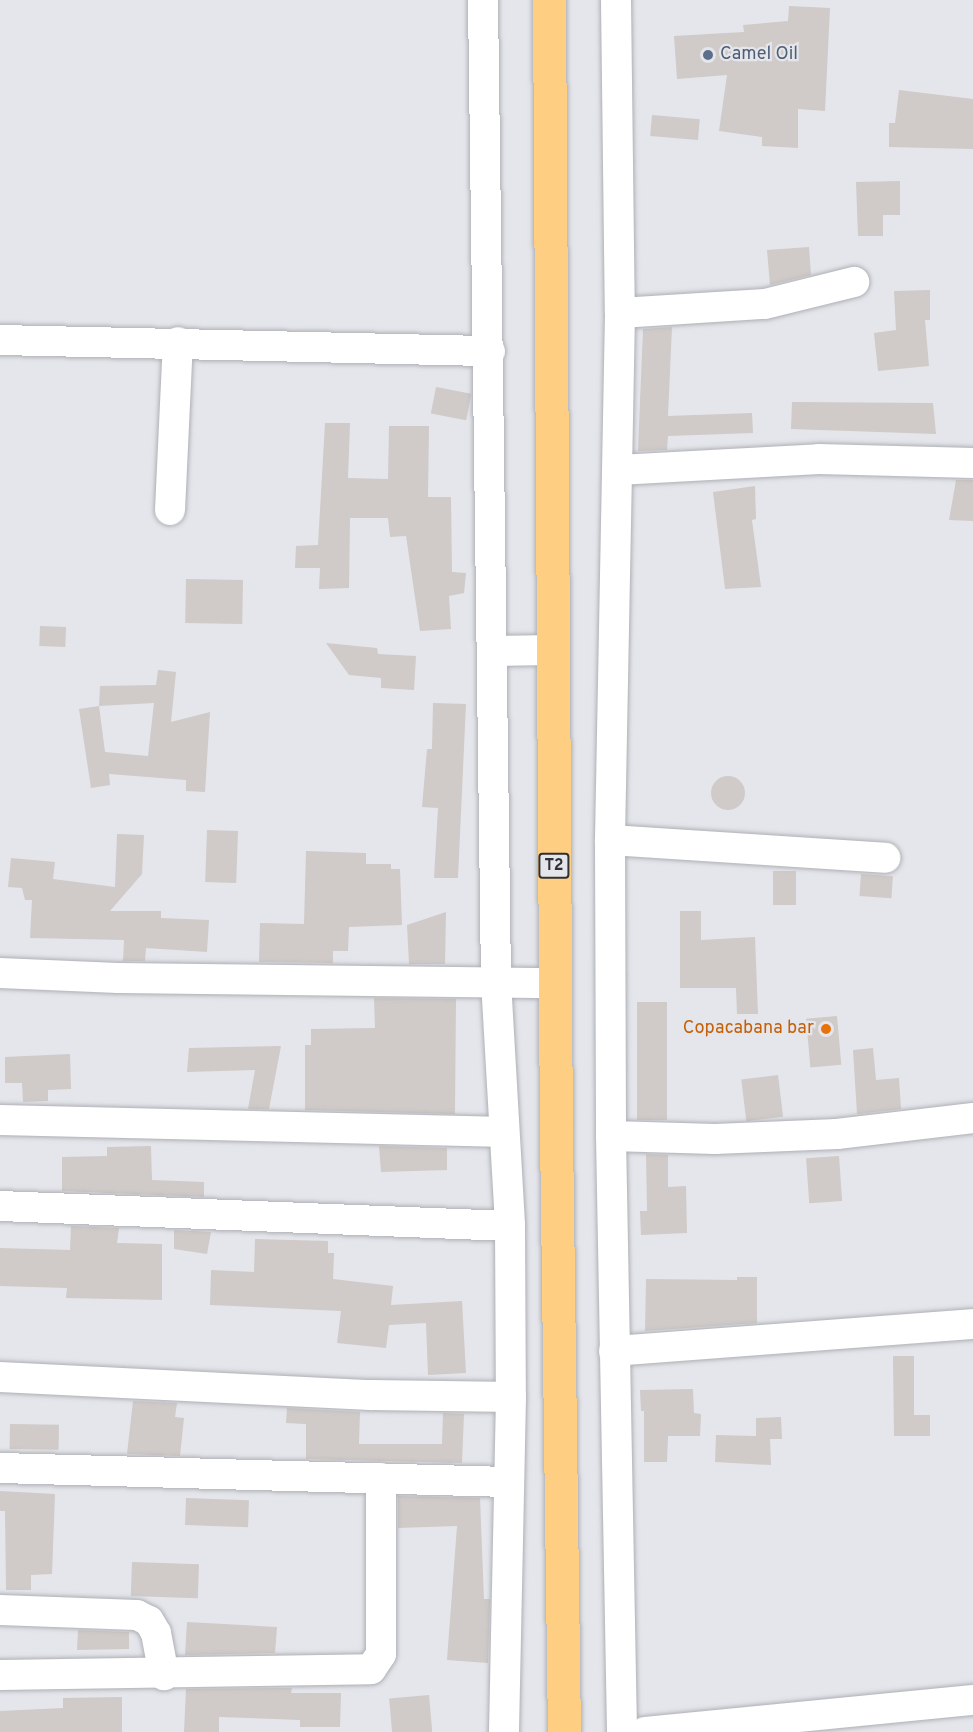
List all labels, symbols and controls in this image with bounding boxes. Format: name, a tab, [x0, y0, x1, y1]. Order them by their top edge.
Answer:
place label: Camel Oil	[720, 44, 798, 66]
marker: Camel Oil	[701, 48, 715, 62]
road number: T2	[538, 853, 570, 879]
place label: Copacabana bar	[683, 1018, 814, 1040]
marker: Copacabana bar	[819, 1022, 833, 1036]

